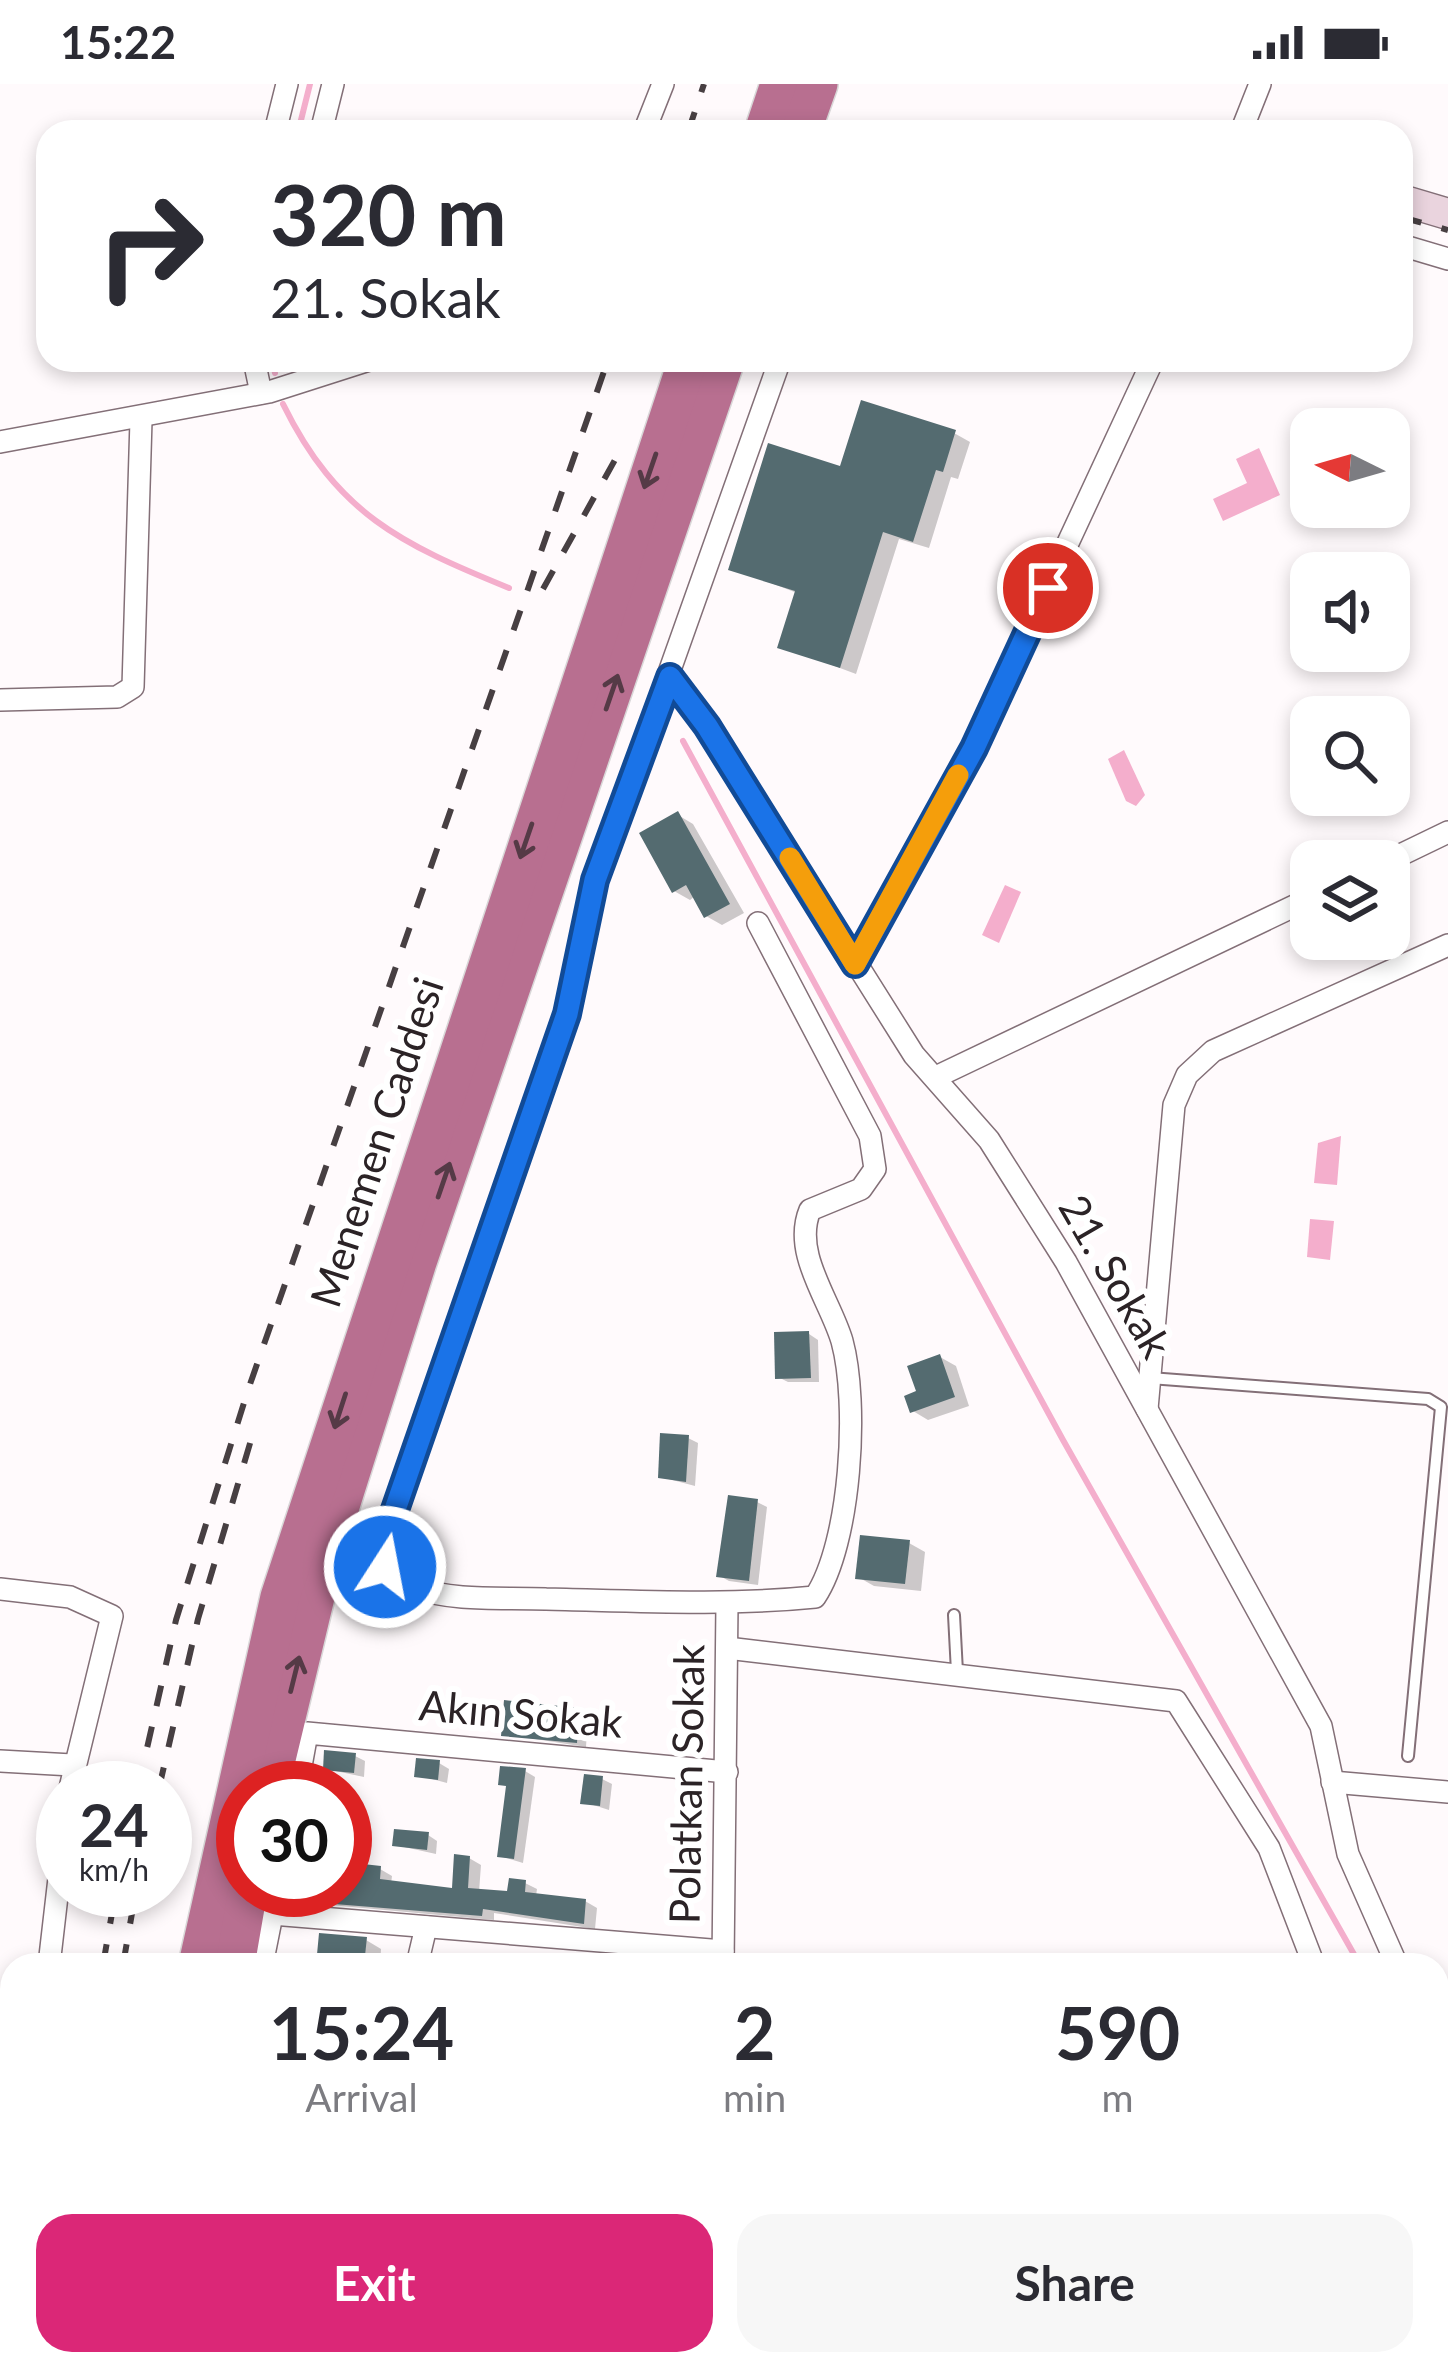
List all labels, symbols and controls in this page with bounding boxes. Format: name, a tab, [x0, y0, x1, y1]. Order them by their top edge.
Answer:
text: 15:22	[60, 15, 176, 69]
text: 320 m	[270, 163, 507, 264]
icon: right	[72, 168, 228, 324]
text: 21. Sokak	[270, 265, 501, 330]
north arrow	[1290, 408, 1410, 528]
map controls	[1290, 408, 1410, 960]
one-way arrow	[638, 451, 660, 489]
pin	[997, 537, 1099, 639]
button: sound	[1290, 552, 1410, 672]
icon: arrive	[1015, 555, 1081, 621]
one-way arrow	[603, 674, 624, 711]
button: search	[1290, 696, 1410, 816]
one-way arrow	[514, 821, 536, 859]
button: layers	[1290, 840, 1410, 960]
street label: Menemen Caddesi	[299, 971, 453, 1313]
one-way arrow	[435, 1162, 457, 1200]
street label: 21. Sokak	[1049, 1186, 1183, 1367]
one-way arrow	[327, 1391, 349, 1429]
position arrow	[322, 1504, 448, 1630]
street label: Polatkan Sokak	[659, 1643, 713, 1924]
one-way arrow	[285, 1656, 307, 1694]
street label: Akın Sokak	[417, 1679, 625, 1747]
speed limit sign: 30	[216, 1761, 372, 1917]
text: 24	[79, 1788, 149, 1860]
text: km/h	[79, 1851, 149, 1887]
text: 15:24	[269, 1989, 454, 2075]
text: 2	[734, 1989, 776, 2075]
text: 590	[1055, 1989, 1180, 2075]
text: Arrival	[305, 2074, 418, 2120]
text: min	[723, 2074, 786, 2120]
text: m	[1102, 2074, 1134, 2120]
button: Exit	[36, 2214, 713, 2352]
button: Share	[737, 2214, 1413, 2352]

